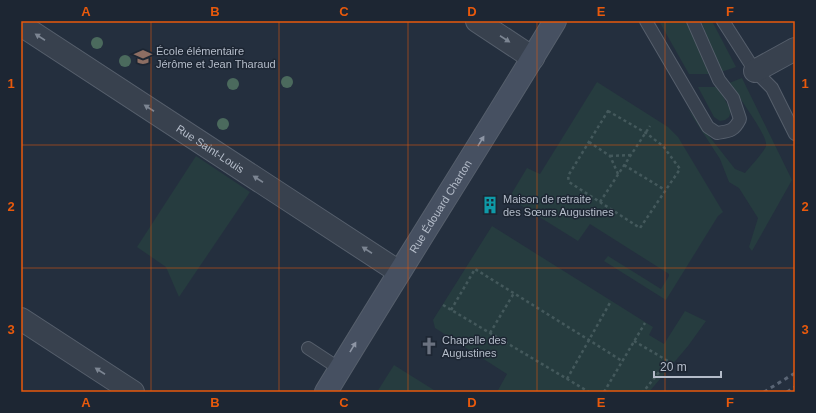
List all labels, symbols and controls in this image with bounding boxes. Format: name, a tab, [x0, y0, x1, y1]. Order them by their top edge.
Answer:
text: A	[81, 4, 91, 19]
text: B	[210, 4, 220, 19]
text: C	[339, 4, 349, 19]
text: D	[467, 4, 477, 19]
text: E	[597, 4, 606, 19]
text: F	[726, 4, 734, 19]
one-way arrow	[35, 33, 45, 41]
one-way arrow	[499, 36, 511, 43]
place label: École élémentaire Jérôme et Jean Tharaud	[156, 45, 276, 70]
school or university icon: École élémentaire Jérôme et Jean Tharaud	[133, 47, 153, 67]
text: 1	[7, 76, 15, 91]
text: 1	[801, 76, 809, 91]
one-way arrow	[144, 104, 154, 112]
street label: Rue Saint-Louis	[174, 122, 247, 175]
one-way arrow	[478, 135, 485, 147]
street label: Rue Édouard Charton	[407, 158, 474, 255]
one-way arrow	[253, 175, 263, 183]
place label: Maison de retraite des Sœurs Augustines	[503, 193, 614, 218]
building icon: Maison de retraite des Sœurs Augustines	[480, 195, 500, 215]
text: 2	[7, 199, 15, 214]
text: 2	[801, 199, 809, 214]
one-way arrow	[362, 246, 372, 254]
text: 3	[7, 322, 15, 337]
text: 3	[801, 322, 809, 337]
place label: Chapelle des Augustines	[442, 334, 507, 359]
church icon: Chapelle des Augustines	[419, 336, 439, 356]
one-way arrow	[350, 341, 357, 353]
scale bar	[654, 353, 721, 379]
text: 20 m	[660, 360, 687, 374]
one-way arrow	[95, 367, 105, 375]
text: A	[81, 395, 91, 410]
text: B	[210, 395, 220, 410]
text: C	[339, 395, 349, 410]
text: D	[467, 395, 477, 410]
text: E	[597, 395, 606, 410]
text: F	[726, 395, 734, 410]

